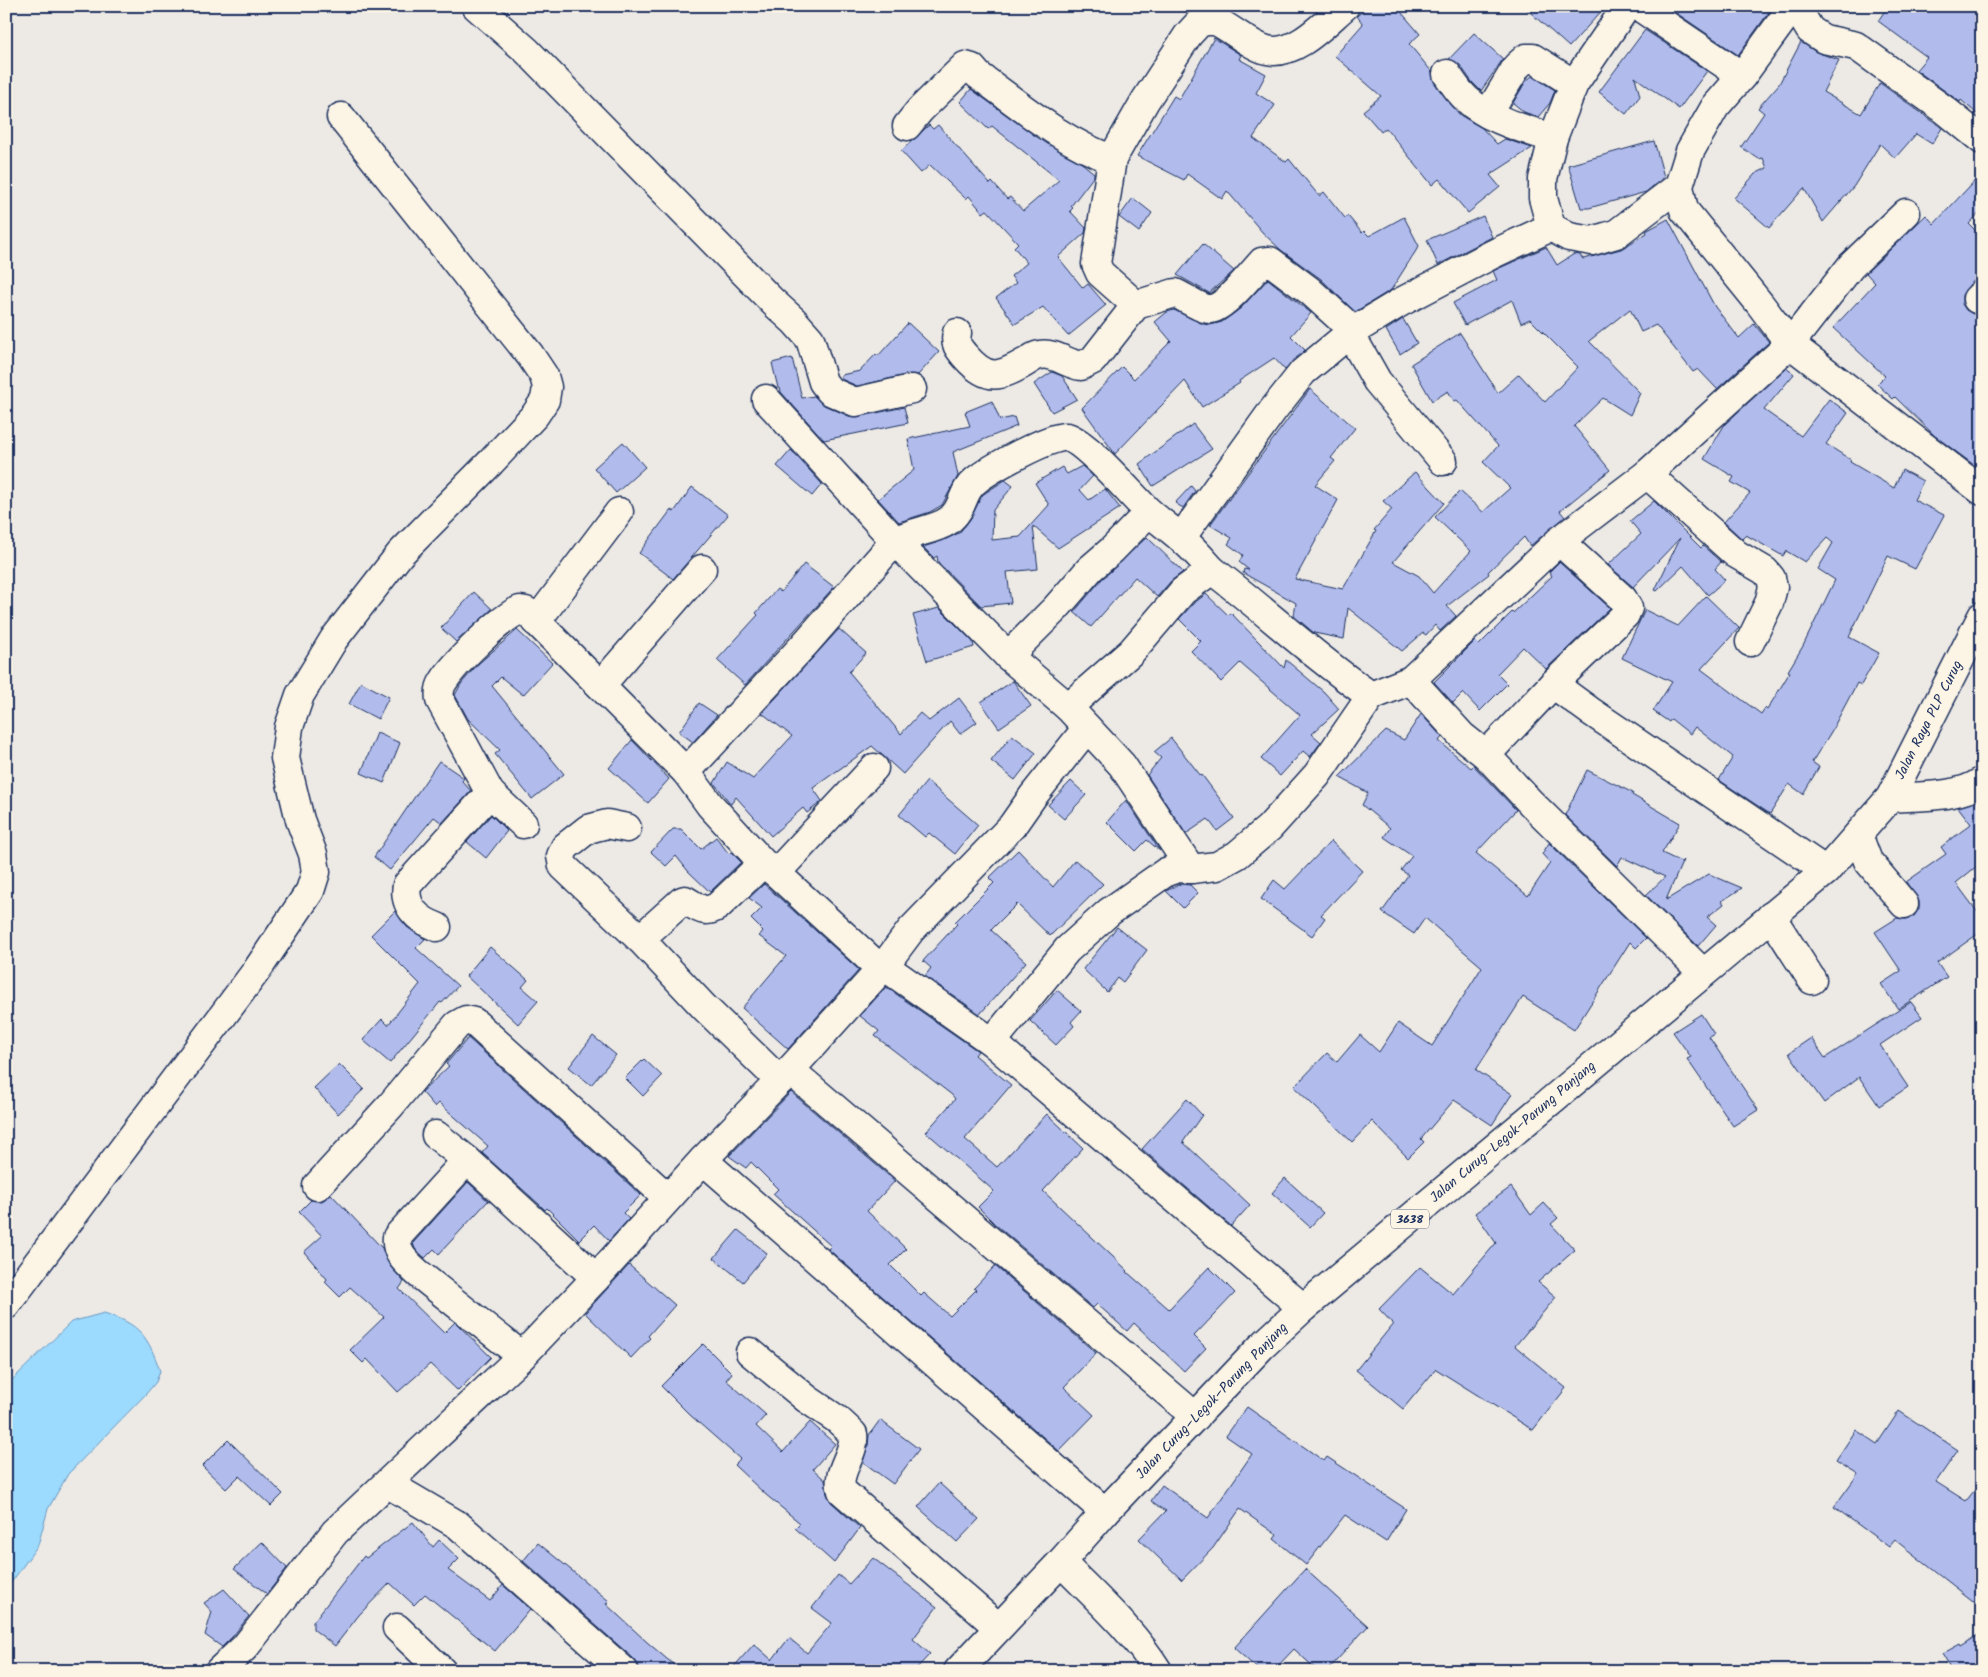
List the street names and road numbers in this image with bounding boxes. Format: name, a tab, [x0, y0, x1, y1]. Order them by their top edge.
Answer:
street label: Jalan Raya PLP Curug	[1889, 657, 1969, 783]
street label: Jalan Curug–Legok–Parung Panjang	[1425, 1056, 1601, 1208]
road number: 3638	[1391, 1210, 1429, 1228]
street label: Jalan Curug–Legok–Parung Panjang	[1131, 1317, 1293, 1485]

